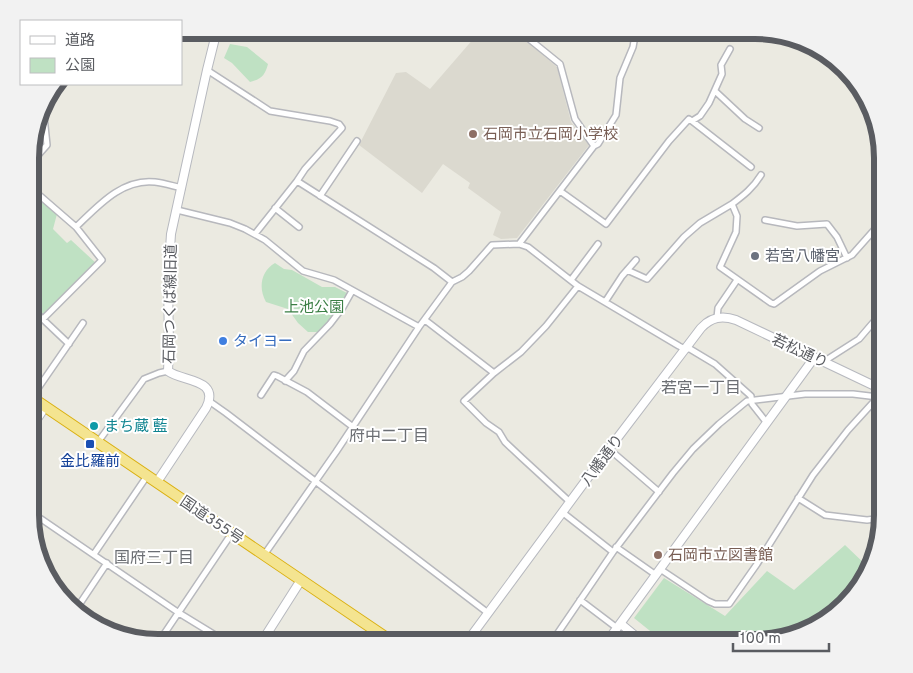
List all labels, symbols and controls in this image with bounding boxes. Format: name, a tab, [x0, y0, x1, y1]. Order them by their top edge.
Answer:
legend	[20, 20, 182, 85]
text: 道路	[65, 32, 95, 51]
text: 公園	[65, 57, 95, 76]
place label: 石岡市立石岡小学校	[483, 126, 618, 145]
marker: 石岡市立石岡小学校	[467, 128, 479, 140]
street label: 石岡つくば線旧道	[161, 244, 182, 364]
place label: 若宮八幡宮	[765, 248, 840, 267]
marker: 若宮八幡宮	[749, 250, 761, 262]
park label: 上池公園	[284, 299, 344, 318]
street label: 若松通り	[768, 331, 831, 374]
place label: タイヨー	[233, 333, 293, 352]
marker: タイヨー	[217, 335, 229, 347]
district label: 若宮一丁目	[661, 379, 741, 399]
place label: まち蔵 藍	[104, 418, 168, 437]
marker: まち蔵 藍	[88, 420, 100, 432]
district label: 府中二丁目	[349, 427, 429, 447]
street label: 八幡通り	[578, 431, 629, 491]
marker: 金比羅前	[84, 438, 96, 450]
place label: 金比羅前	[60, 453, 120, 472]
street label: 国道355号	[176, 493, 247, 549]
place label: 石岡市立図書館	[668, 547, 773, 566]
district label: 国府三丁目	[114, 549, 194, 569]
marker: 石岡市立図書館	[652, 549, 664, 561]
scale bar	[733, 620, 829, 652]
text: 100 m	[740, 630, 781, 649]

